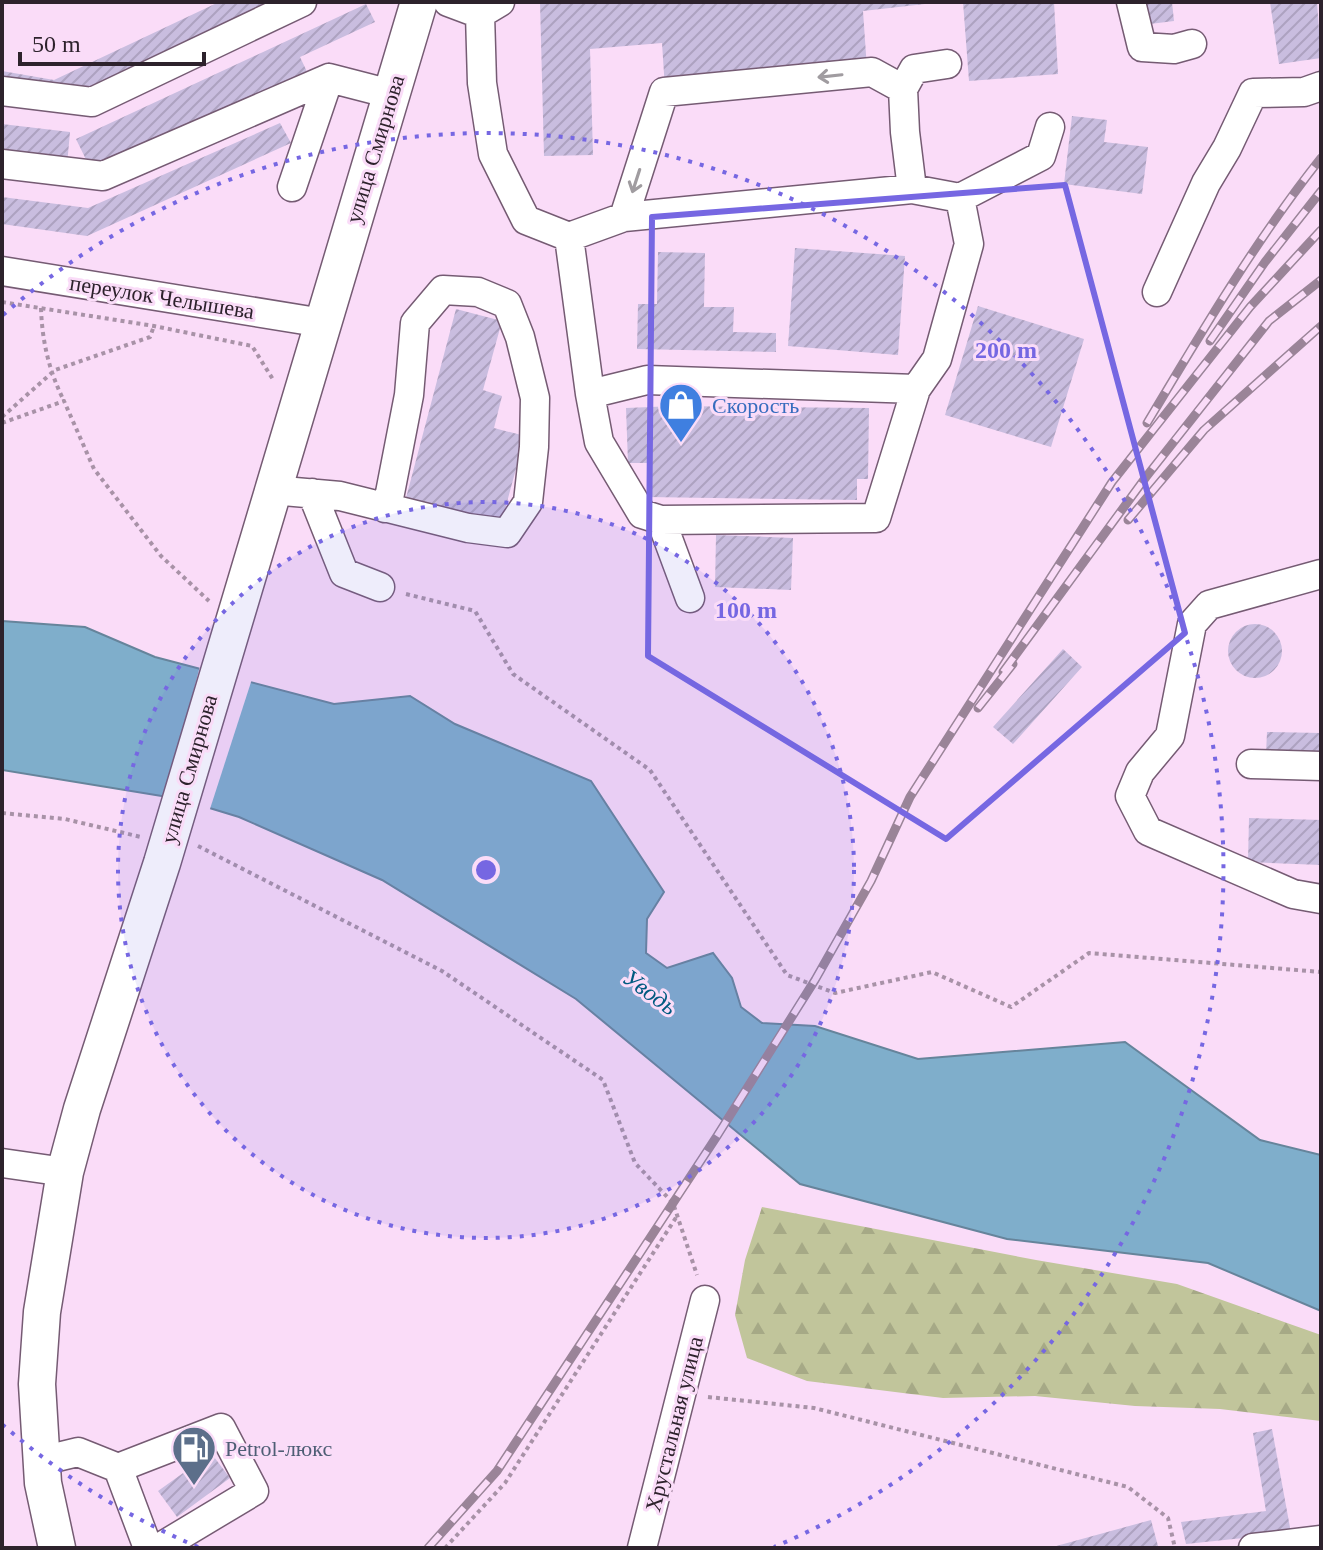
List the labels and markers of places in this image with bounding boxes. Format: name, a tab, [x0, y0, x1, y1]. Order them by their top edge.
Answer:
shop icon: Скорость	[657, 381, 705, 444]
place label: Скорость	[712, 393, 799, 418]
centre of rings	[472, 856, 500, 884]
fuel station icon: Petrol-люкс	[170, 1424, 218, 1487]
place label: Petrol-люкс	[225, 1436, 332, 1461]

